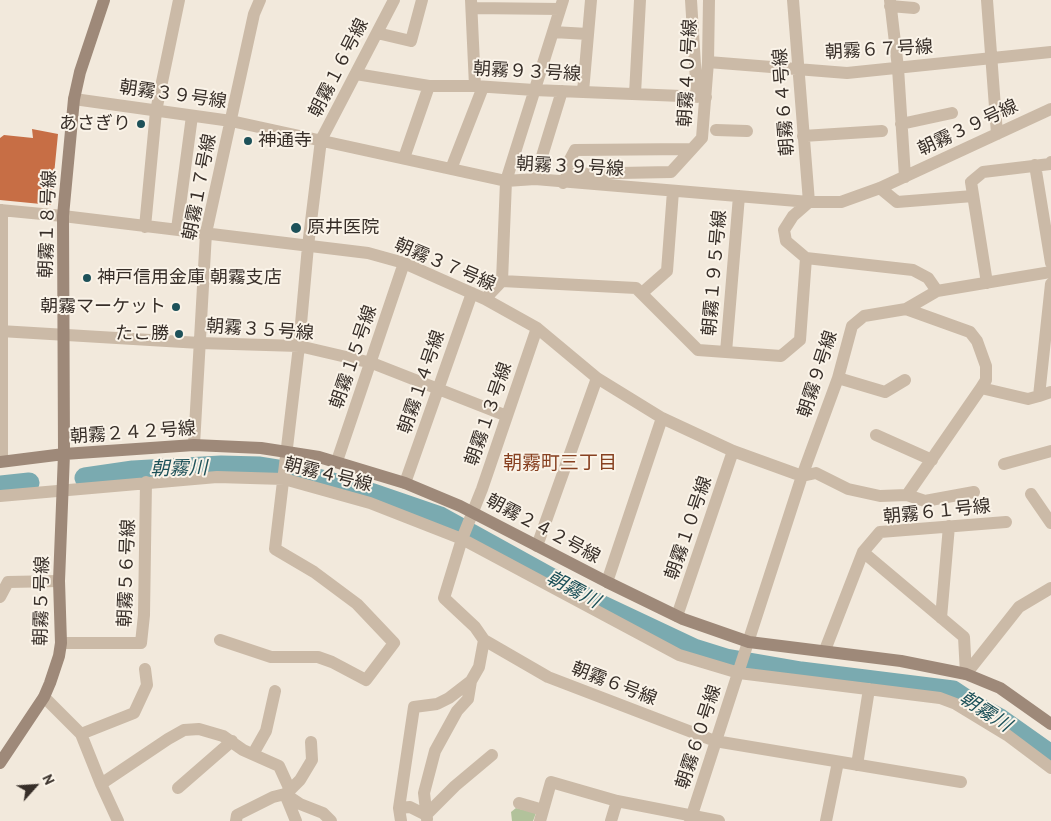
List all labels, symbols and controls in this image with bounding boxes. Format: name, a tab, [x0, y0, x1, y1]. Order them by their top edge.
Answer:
street label: 朝霧１６号線	[305, 15, 373, 121]
street label: 朝霧４０号線	[674, 19, 702, 127]
street label: 朝霧６７号線	[825, 36, 933, 64]
street label: 朝霧６４号線	[769, 47, 799, 157]
street label: 朝霧９３号線	[473, 58, 581, 86]
street label: 朝霧３９号線	[118, 77, 228, 113]
street label: 朝霧３９号線	[914, 95, 1022, 161]
place label: あさぎり	[59, 113, 131, 135]
marker: あさぎり	[135, 118, 147, 130]
place label: 神通寺	[258, 130, 312, 152]
street label: 朝霧１７号線	[179, 132, 221, 242]
marker: 神通寺	[242, 135, 254, 147]
street label: 朝霧３９号線	[516, 153, 624, 181]
street label: 朝霧１８号線	[35, 170, 61, 278]
street label: 朝霧１９５号線	[699, 209, 731, 337]
place label: 原井医院	[307, 217, 379, 239]
marker: 原井医院	[289, 221, 303, 235]
street label: 朝霧３７号線	[391, 234, 499, 296]
place label: 神戸信用金庫 朝霧支店	[97, 267, 282, 289]
marker: 神戸信用金庫 朝霧支店	[81, 272, 93, 284]
place label: 朝霧マーケット	[40, 296, 166, 318]
marker: 朝霧マーケット	[170, 301, 182, 313]
street label: 朝霧１５号線	[326, 302, 382, 412]
street label: 朝霧３５号線	[205, 315, 315, 345]
place label: たこ勝	[115, 323, 169, 345]
street label: 朝霧１４号線	[394, 327, 450, 437]
marker: たこ勝	[173, 328, 185, 340]
street label: 朝霧９号線	[794, 328, 842, 420]
street label: 朝霧１３号線	[461, 359, 517, 469]
street label: 朝霧２４２号線	[69, 418, 197, 448]
district label: 朝霧町三丁目	[503, 453, 617, 475]
street label: 朝霧４号線	[282, 454, 374, 496]
water label: 朝霧川	[150, 457, 208, 481]
street label: 朝霧１０号線	[661, 473, 717, 583]
street label: 朝霧２４２号線	[482, 490, 604, 568]
street label: 朝霧６１号線	[882, 496, 992, 528]
street label: 朝霧５６号線	[114, 519, 140, 627]
street label: 朝霧５号線	[30, 556, 54, 646]
water label: 朝霧川	[542, 567, 604, 613]
street label: 朝霧６号線	[568, 658, 660, 710]
street label: 朝霧６０号線	[672, 682, 726, 792]
water label: 朝霧川	[955, 687, 1015, 737]
north arrow	[10, 761, 60, 811]
text: N	[38, 771, 59, 787]

